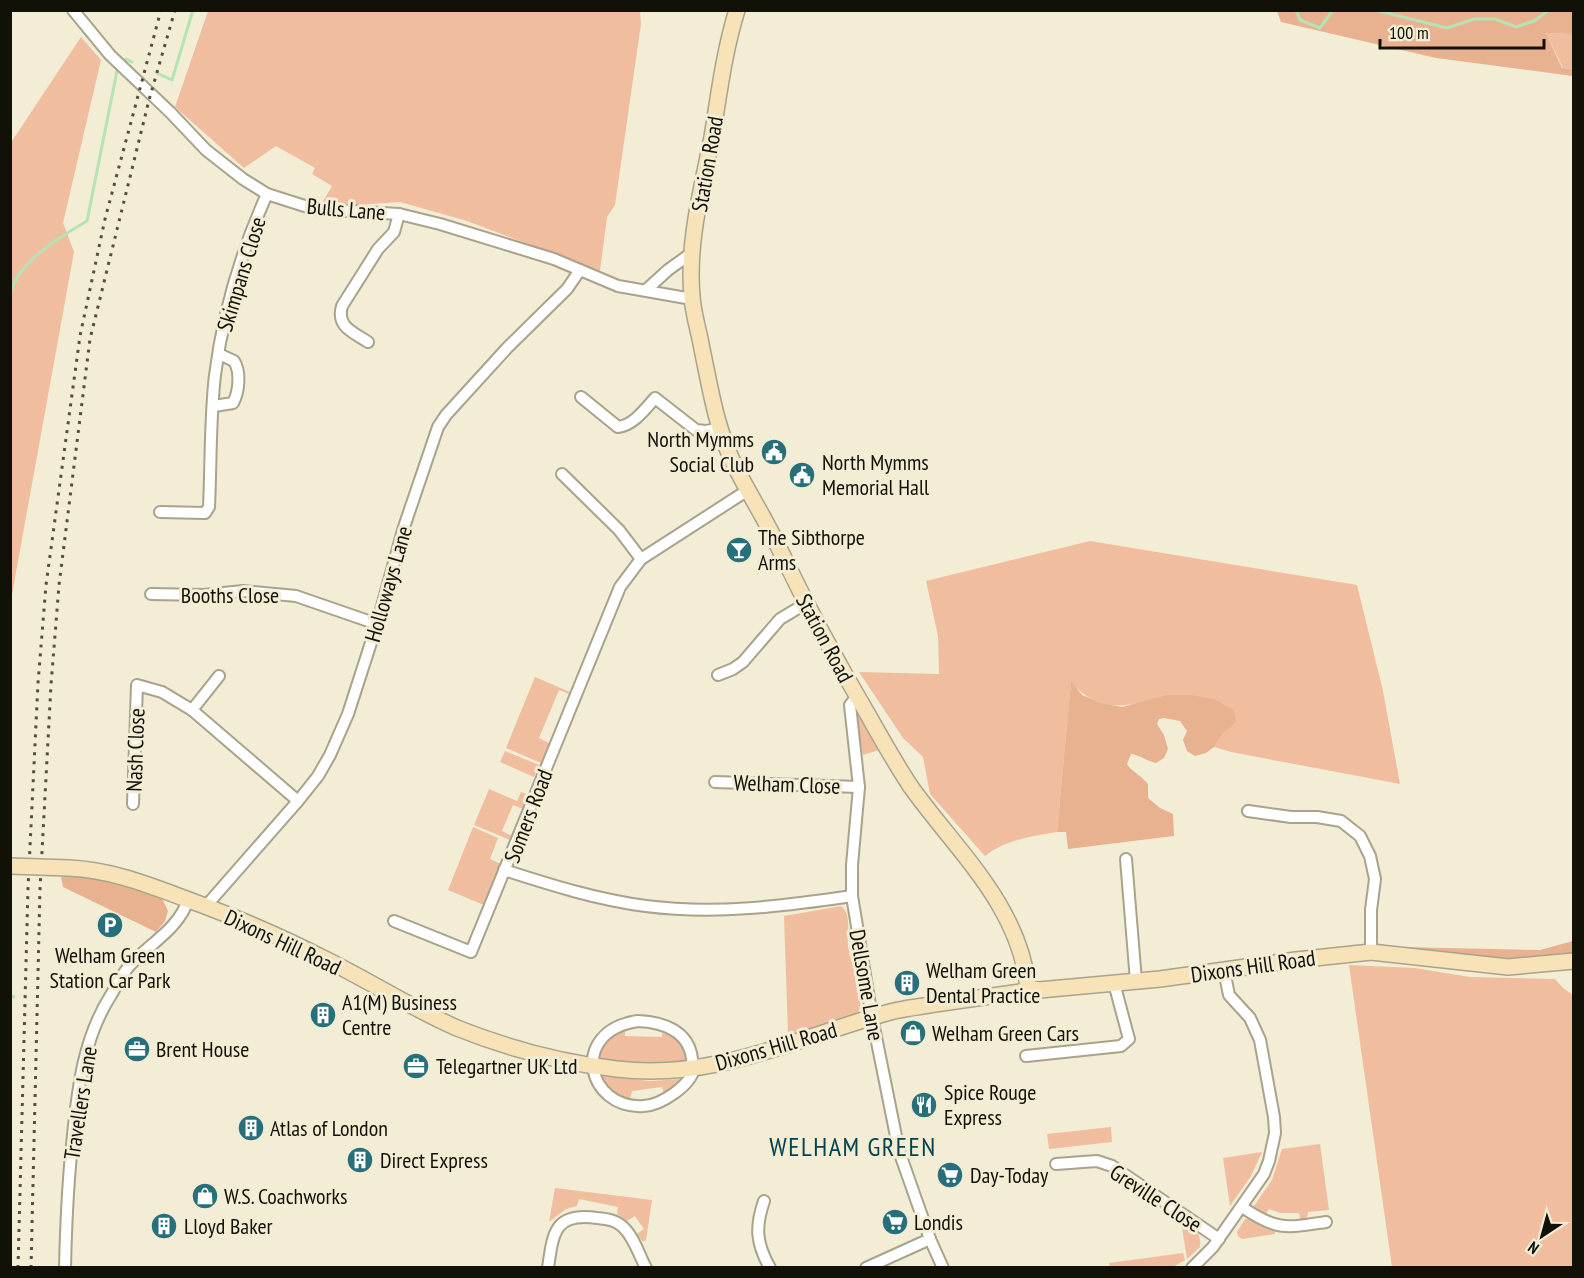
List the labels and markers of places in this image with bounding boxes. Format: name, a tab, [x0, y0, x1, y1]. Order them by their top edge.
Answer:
place label: North Mymms Social Club	[647, 425, 754, 478]
public building icon: North Mymms Social Club	[759, 437, 789, 467]
place label: North Mymms Memorial Hall	[822, 448, 930, 501]
public building icon: North Mymms Memorial Hall	[787, 460, 817, 490]
place label: The Sibthorpe Arms	[758, 523, 865, 576]
bar icon: The Sibthorpe Arms	[724, 535, 754, 565]
parking icon: Welham Green Station Car Park	[95, 910, 125, 940]
place label: Welham Green Station Car Park	[50, 941, 171, 994]
place label: Welham Green Dental Practice	[926, 956, 1040, 1009]
building icon: Welham Green Dental Practice	[892, 968, 922, 998]
place label: A1(M) Business Centre	[342, 988, 457, 1041]
building icon: A1(M) Business Centre	[308, 1000, 338, 1030]
shop icon: Welham Green Cars	[898, 1018, 928, 1048]
place label: Welham Green Cars	[932, 1019, 1079, 1047]
office icon: Brent House	[122, 1034, 152, 1064]
place label: Brent House	[156, 1035, 249, 1063]
office icon: Telegartner UK Ltd	[401, 1051, 431, 1081]
place label: Telegartner UK Ltd	[436, 1052, 577, 1080]
place label: Spice Rouge Express	[944, 1078, 1036, 1131]
restaurant icon: Spice Rouge Express	[909, 1090, 939, 1120]
building icon: Atlas of London	[236, 1113, 266, 1143]
place label: Atlas of London	[270, 1114, 388, 1142]
building icon: Direct Express	[345, 1145, 375, 1175]
place label: Direct Express	[380, 1146, 488, 1174]
supermarket icon: Day-Today	[935, 1160, 965, 1190]
place label: Day-Today	[970, 1161, 1049, 1189]
shop icon: W.S. Coachworks	[190, 1181, 220, 1211]
place label: W.S. Coachworks	[224, 1182, 347, 1210]
supermarket icon: Londis	[880, 1207, 910, 1237]
place label: Londis	[914, 1208, 963, 1236]
building icon: Lloyd Baker	[149, 1211, 179, 1241]
place label: Lloyd Baker	[184, 1212, 273, 1240]

